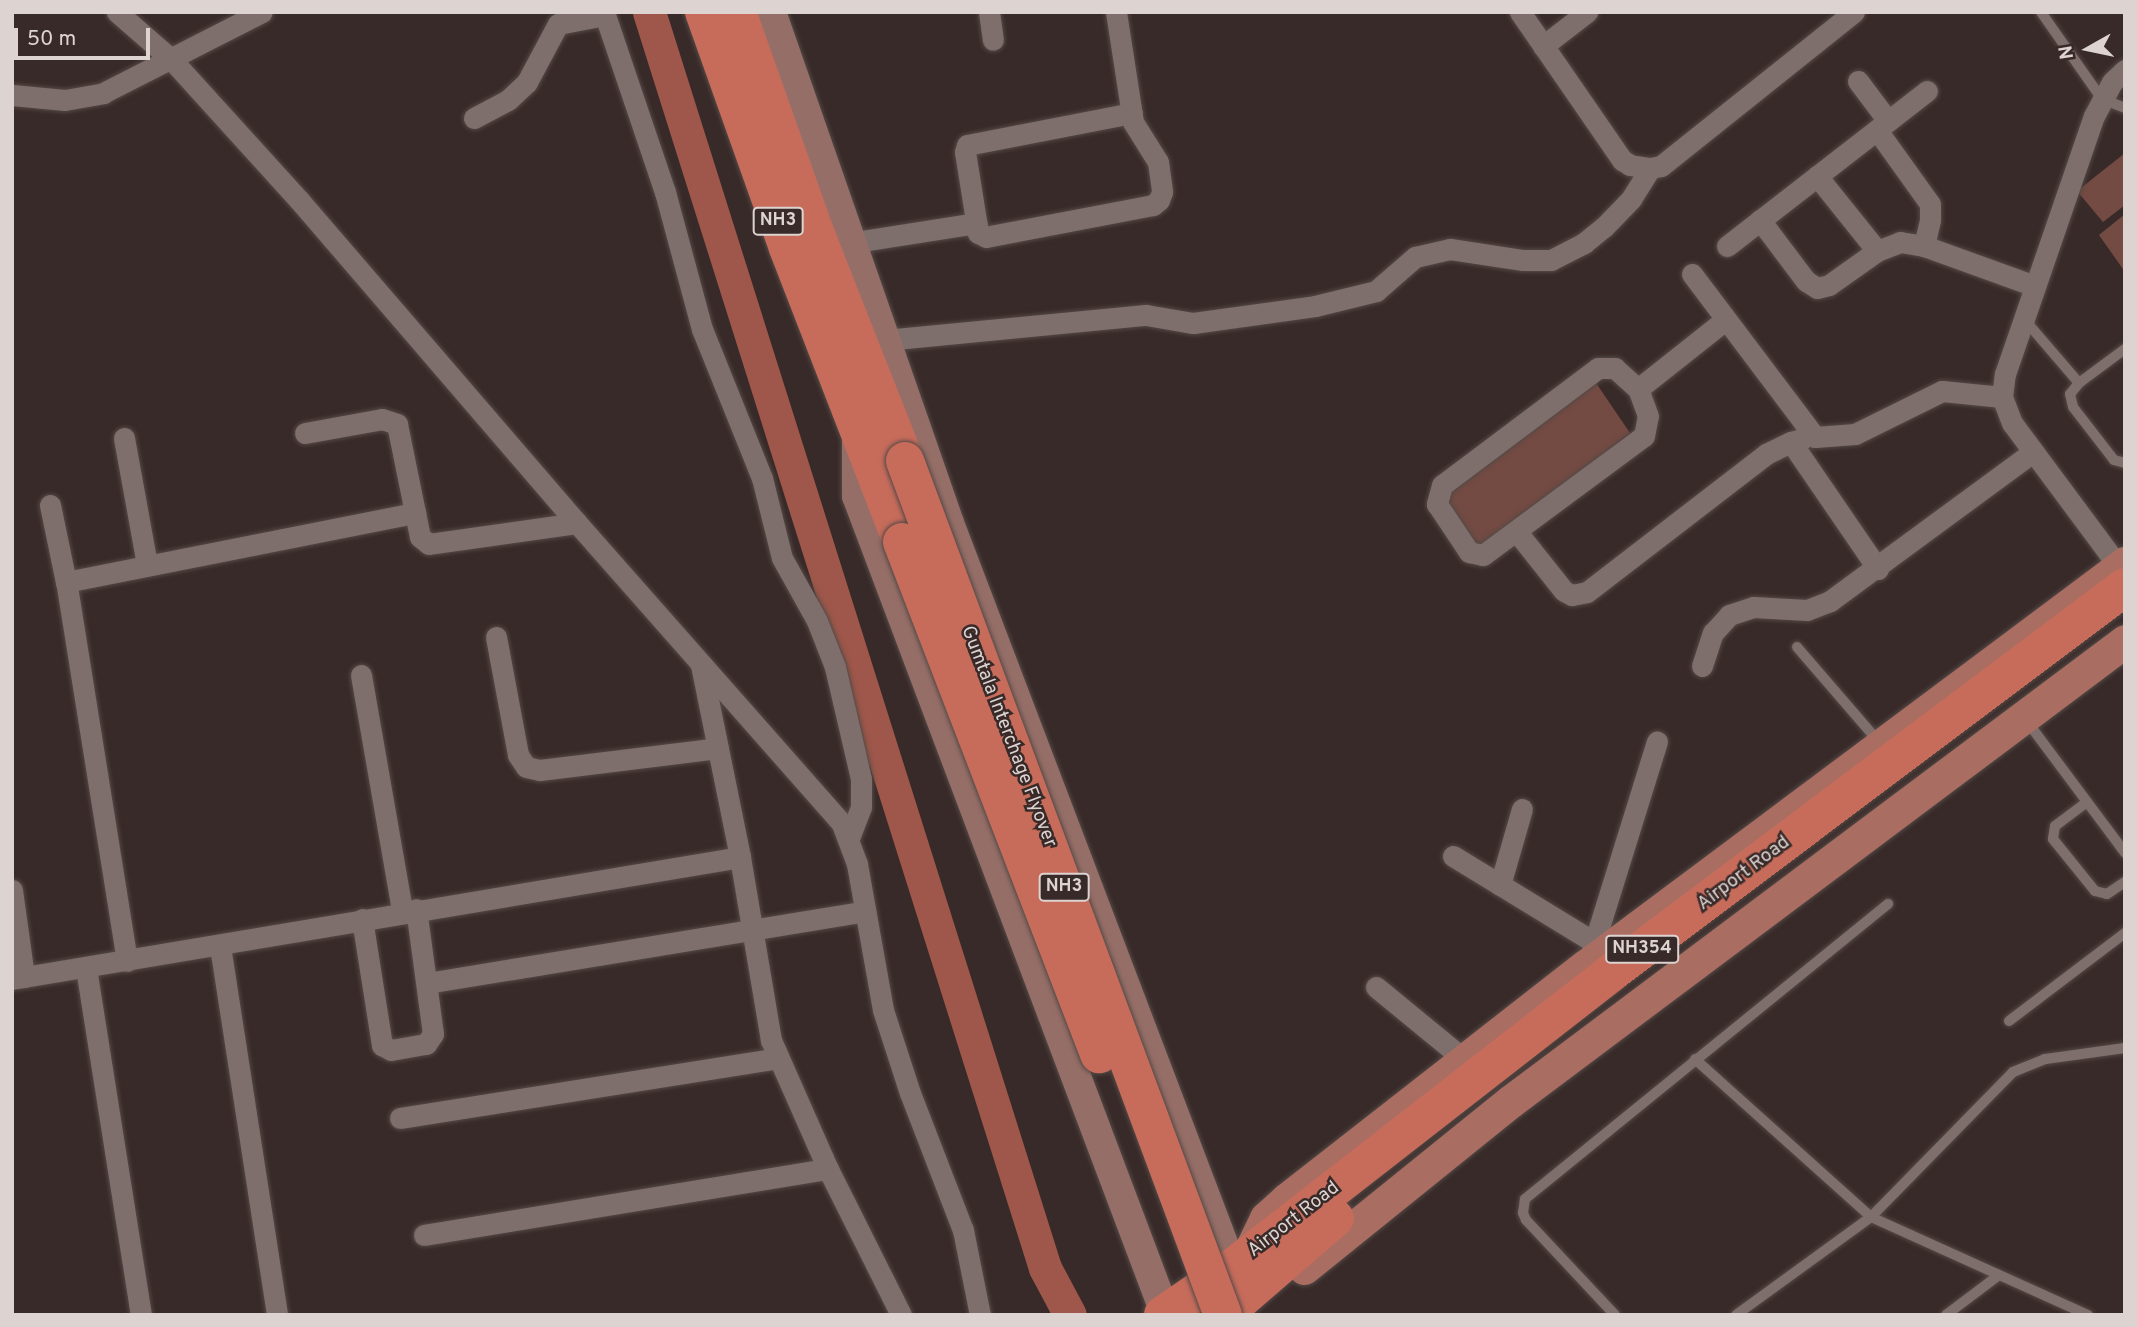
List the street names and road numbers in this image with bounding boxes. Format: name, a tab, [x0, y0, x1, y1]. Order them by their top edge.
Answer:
road number: NH3	[752, 206, 804, 236]
street label: Gumtala Interchage Flyover	[955, 623, 1061, 851]
street label: Airport Road	[1693, 832, 1795, 916]
road number: NH3	[1038, 872, 1090, 902]
road number: NH354	[1604, 934, 1680, 964]
street label: Airport Road	[1244, 1177, 1344, 1263]

